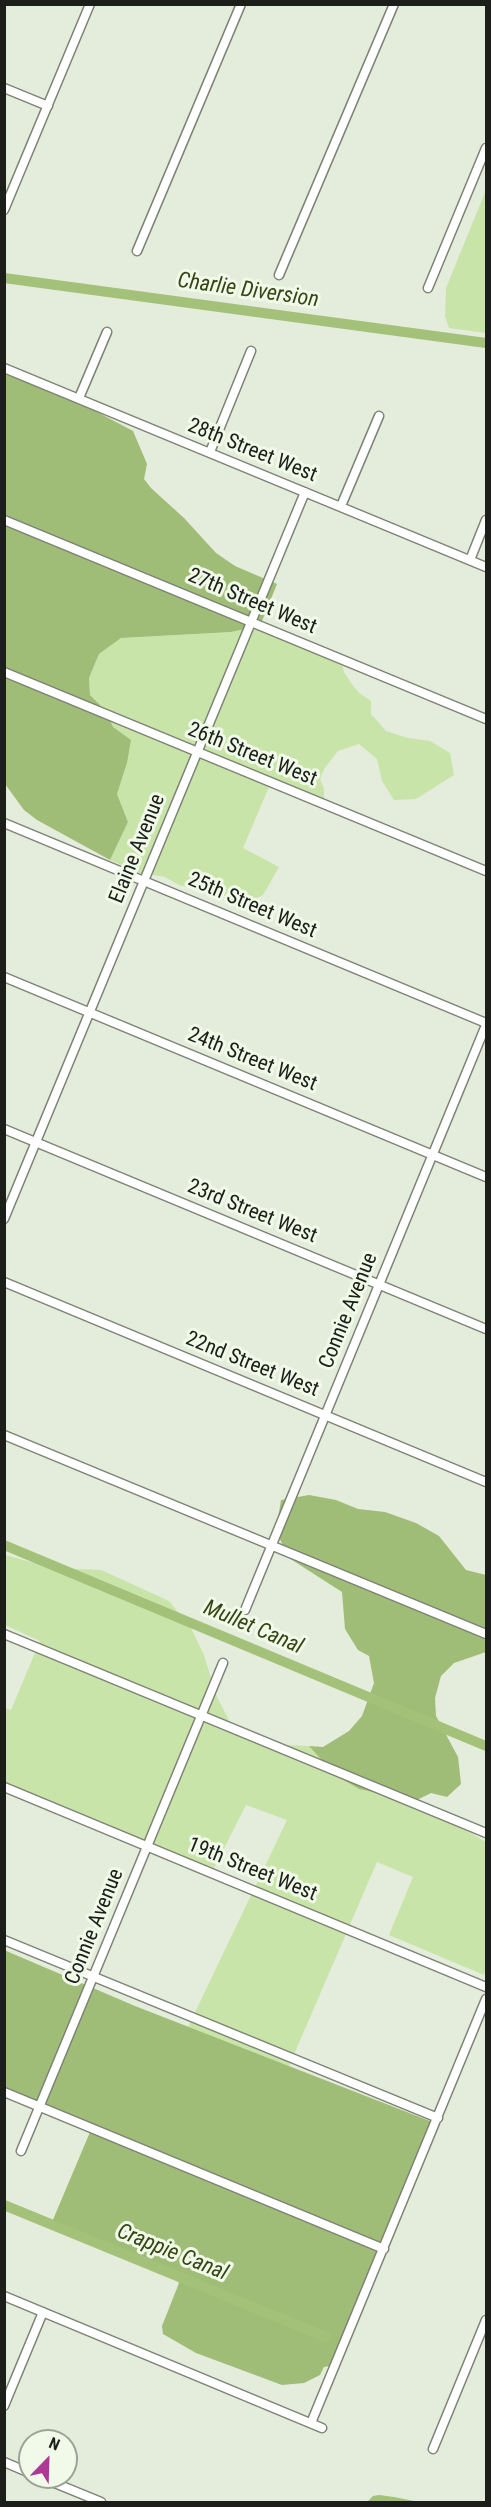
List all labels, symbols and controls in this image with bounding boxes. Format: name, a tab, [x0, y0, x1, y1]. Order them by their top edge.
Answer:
water label: Charlie Diversion	[176, 268, 320, 314]
street label: 28th Street West	[184, 414, 320, 488]
street label: 27th Street West	[184, 564, 320, 640]
street label: 26th Street West	[184, 718, 320, 792]
street label: Elaine Avenue	[105, 791, 171, 907]
street label: 25th Street West	[184, 868, 320, 944]
street label: 24th Street West	[184, 1023, 320, 1097]
street label: 23rd Street West	[184, 1175, 320, 1249]
street label: Connie Avenue	[314, 1249, 384, 1373]
street label: 22nd Street West	[182, 1327, 322, 1403]
water label: Mullet Canal	[199, 1595, 307, 1661]
street label: 19th Street West	[184, 1833, 320, 1907]
street label: Connie Avenue	[60, 1865, 130, 1989]
water label: Crappie Canal	[113, 2219, 231, 2287]
north arrow	[18, 2429, 78, 2489]
text: N	[46, 2433, 63, 2454]

